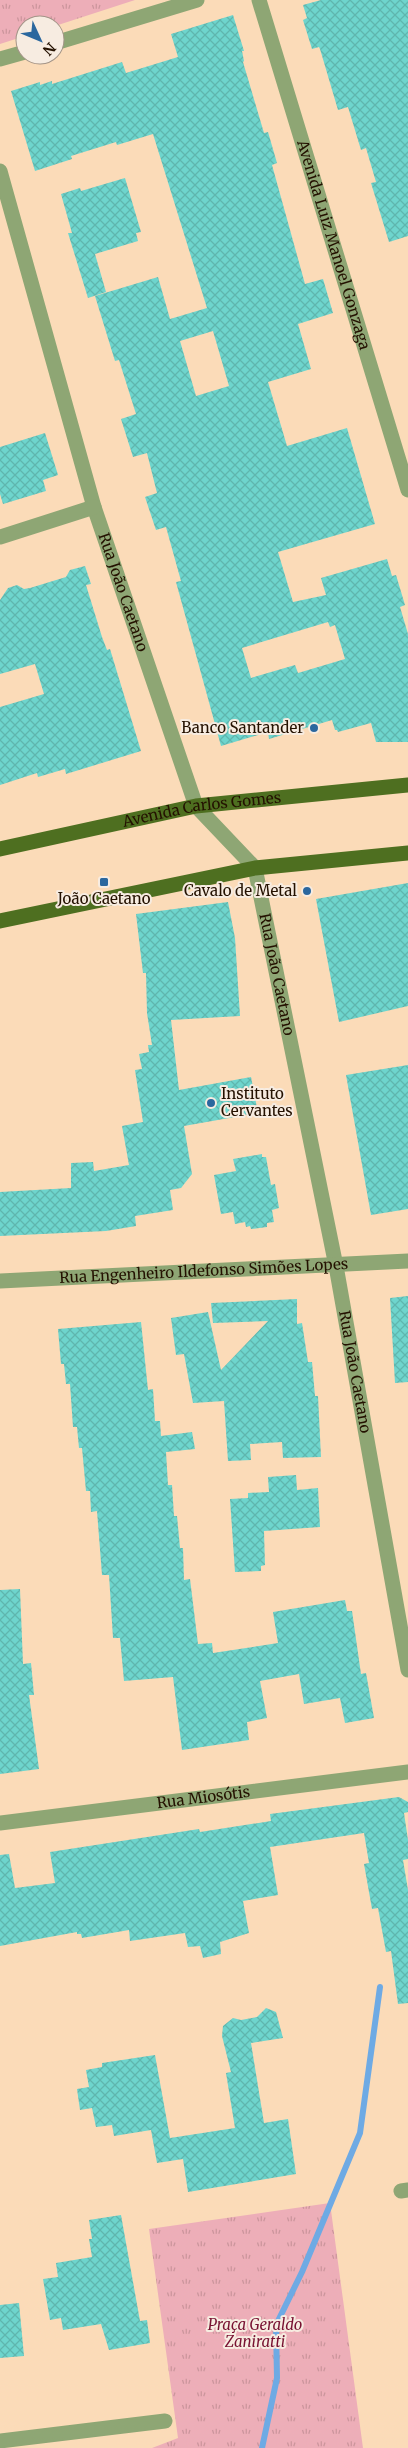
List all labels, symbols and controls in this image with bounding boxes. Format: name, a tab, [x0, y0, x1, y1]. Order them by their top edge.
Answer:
north arrow	[15, 15, 65, 65]
text: N	[39, 39, 60, 59]
street label: Avenida Luiz Manoel Gonzaga	[293, 137, 375, 352]
street label: Rua João Caetano	[94, 530, 153, 654]
place label: Banco Santander	[181, 718, 304, 737]
marker: Banco Santander	[308, 722, 320, 734]
street label: Avenida Carlos Gomes	[120, 788, 282, 831]
marker: João Caetano	[98, 876, 110, 888]
place label: Cavalo de Metal	[184, 881, 297, 900]
marker: Cavalo de Metal	[301, 885, 313, 897]
place label: João Caetano	[56, 889, 151, 908]
street label: Rua João Caetano	[255, 911, 299, 1037]
place label: Instituto Cervantes	[221, 1084, 293, 1120]
marker: Instituto Cervantes	[205, 1097, 217, 1109]
street label: Rua Engenheiro Ildefonso Simões Lopes	[59, 1254, 349, 1287]
street label: Rua João Caetano	[335, 1309, 376, 1435]
street label: Rua Miosótis	[156, 1782, 251, 1812]
park label: Praça Geraldo Zaniratti	[208, 2315, 302, 2351]

